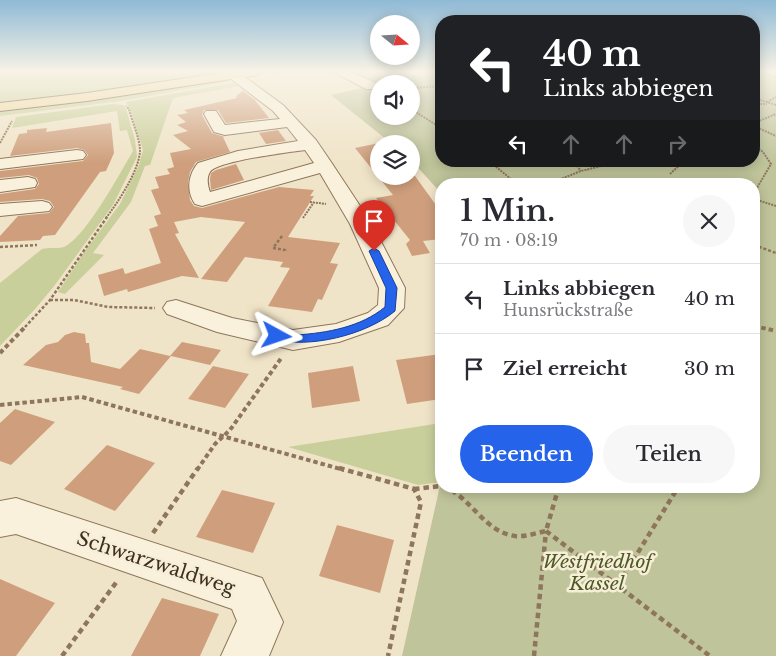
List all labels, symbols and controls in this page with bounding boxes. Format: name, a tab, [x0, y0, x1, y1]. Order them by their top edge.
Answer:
north arrow	[370, 15, 420, 65]
map controls	[370, 15, 420, 185]
text: 40 m	[543, 32, 641, 75]
icon: left	[460, 35, 525, 100]
button: sound	[370, 75, 420, 125]
text: Links abbiegen	[543, 75, 713, 102]
icon: left	[504, 130, 532, 158]
icon: ahead	[557, 130, 585, 158]
icon: ahead	[610, 130, 638, 158]
icon: right	[663, 130, 691, 158]
button: layers	[370, 135, 420, 185]
text: 1 Min.	[460, 192, 555, 229]
button: close	[683, 195, 735, 247]
pin	[353, 200, 395, 251]
icon: arrive	[360, 207, 388, 235]
text: 70 m · 08:19	[460, 230, 558, 250]
text: Links abbiegen	[503, 277, 655, 300]
icon: left	[460, 285, 488, 313]
text: 40 m	[684, 287, 735, 310]
text: Hunsrückstraße	[503, 300, 633, 320]
position arrow	[250, 309, 302, 361]
icon: arrive	[460, 355, 488, 383]
text: Ziel erreicht	[503, 357, 627, 380]
text: 30 m	[684, 357, 735, 380]
button: Beenden	[460, 425, 593, 483]
button: Teilen	[603, 425, 735, 483]
street label: Schwarzwaldweg	[74, 527, 239, 600]
park label: Westfriedhof Kassel	[542, 550, 656, 595]

